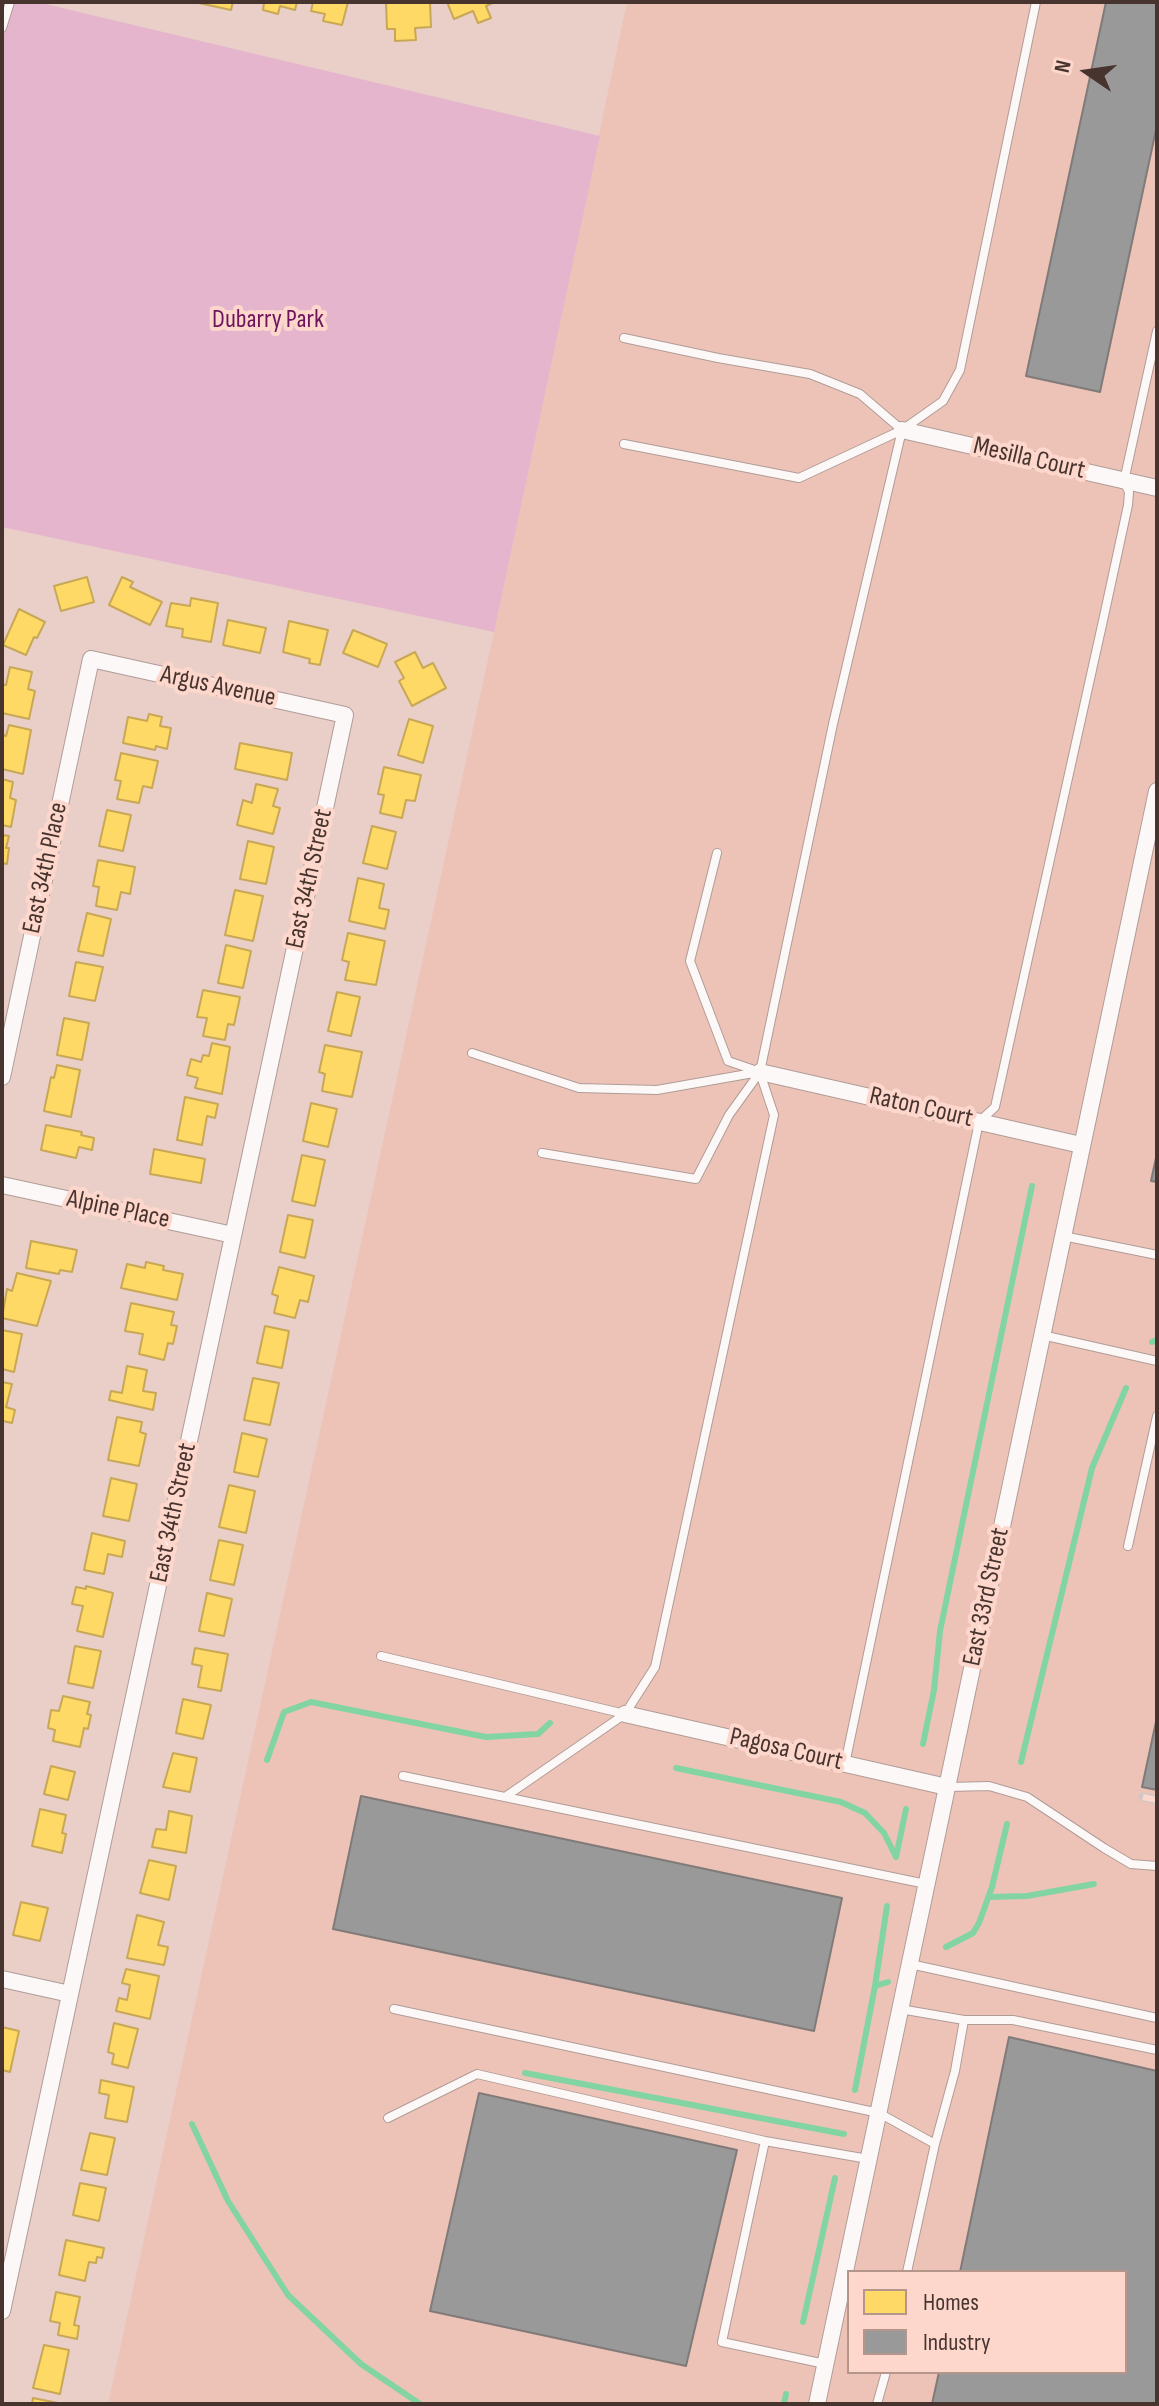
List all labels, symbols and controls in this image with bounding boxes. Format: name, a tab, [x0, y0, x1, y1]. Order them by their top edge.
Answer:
north arrow	[1047, 32, 1127, 112]
text: N	[1049, 58, 1078, 75]
park label: Dubarry Park	[212, 304, 324, 336]
street label: Mesilla Court	[970, 431, 1088, 487]
street label: Argus Avenue	[158, 660, 278, 714]
street label: East 34th Place	[17, 800, 75, 936]
street label: East 34th Street	[280, 807, 340, 951]
street label: Raton Court	[866, 1081, 976, 1135]
street label: Alpine Place	[64, 1184, 172, 1236]
street label: East 34th Street	[144, 1441, 204, 1585]
street label: East 33rd Street	[957, 1525, 1017, 1669]
street label: Pagosa Court	[727, 1722, 845, 1778]
legend	[847, 2270, 1127, 2374]
text: Homes	[923, 2288, 979, 2317]
text: Industry	[923, 2328, 990, 2357]

